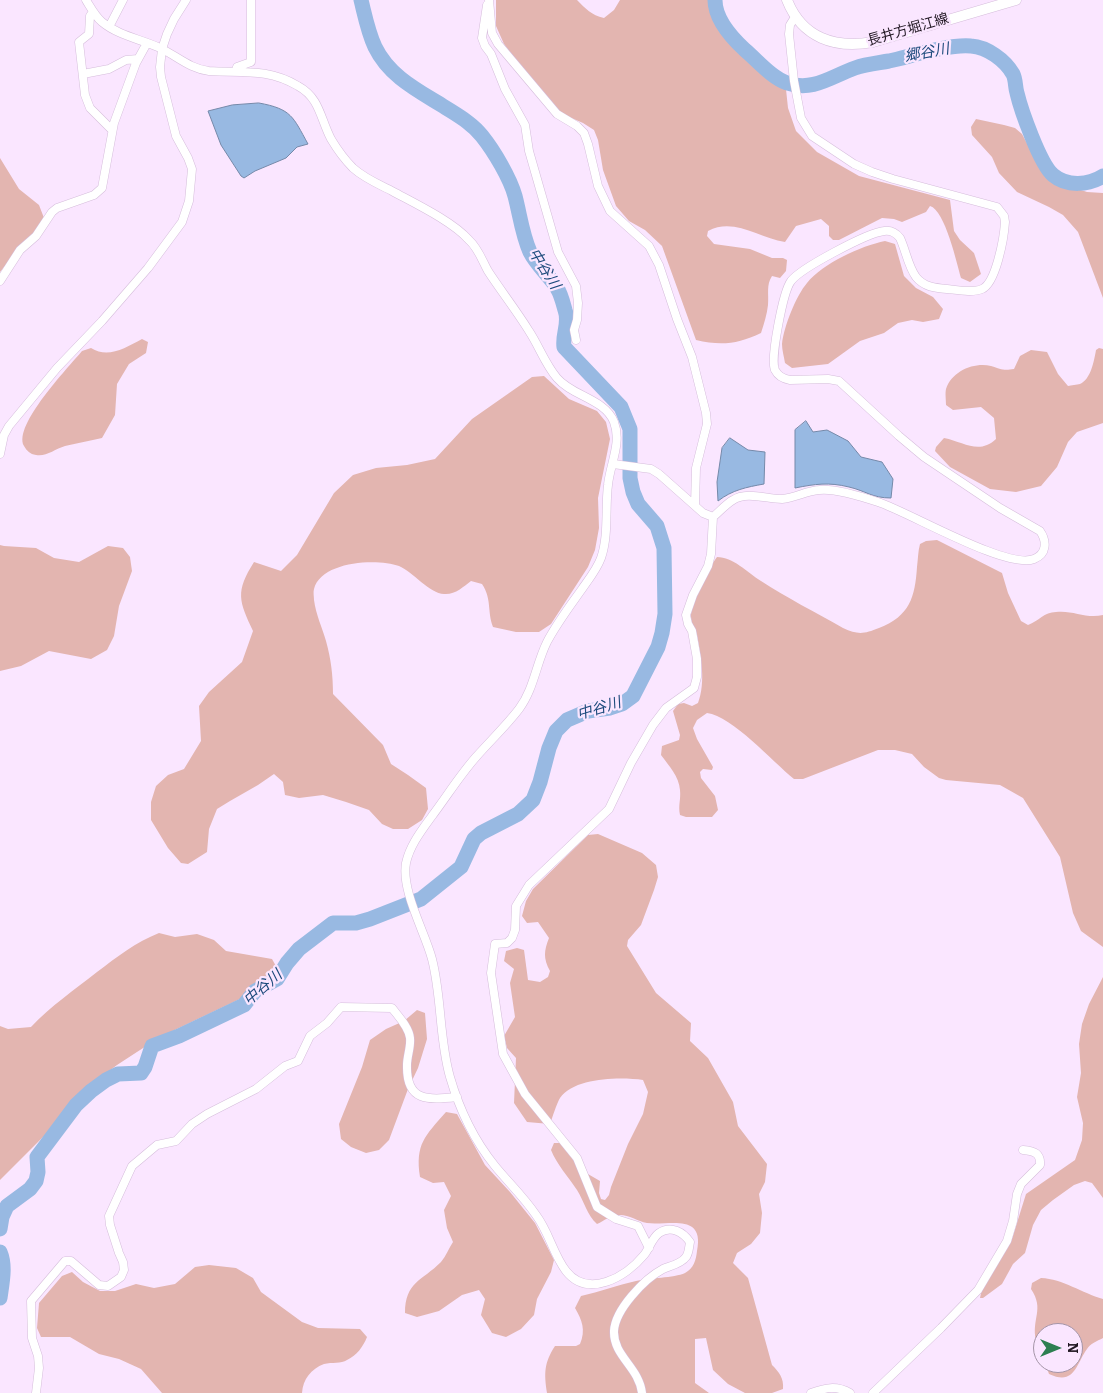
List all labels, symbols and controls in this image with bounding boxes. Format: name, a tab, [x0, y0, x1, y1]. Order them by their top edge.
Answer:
street label: 長井方堀江線	[865, 10, 951, 50]
water label: 郷谷川	[903, 40, 951, 66]
water label: 中谷川	[524, 245, 564, 293]
water label: 中谷川	[575, 694, 623, 724]
water label: 中谷川	[240, 966, 286, 1010]
north arrow	[1033, 1323, 1083, 1373]
text: N	[1064, 1343, 1081, 1353]

